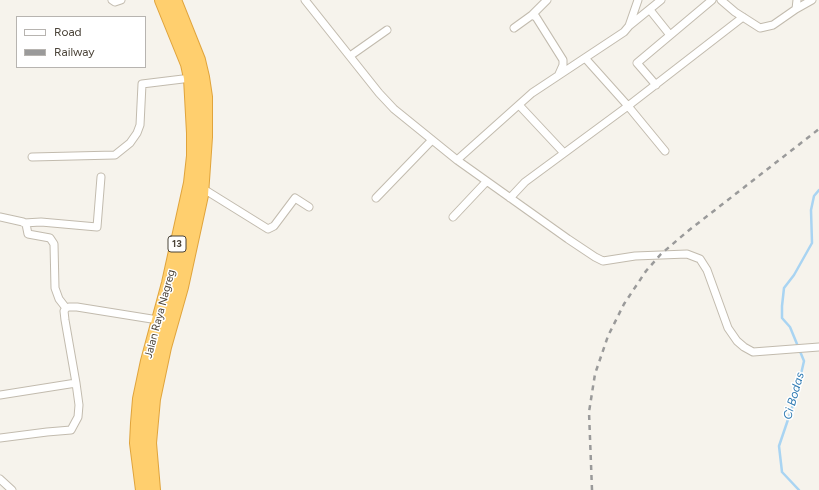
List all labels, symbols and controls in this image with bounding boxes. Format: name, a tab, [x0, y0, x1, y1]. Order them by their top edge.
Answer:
legend	[16, 16, 146, 68]
text: Road	[54, 25, 82, 39]
text: Railway	[54, 45, 95, 59]
road number: 13	[168, 236, 186, 252]
street label: Jalan Raya Nagreg	[142, 268, 178, 360]
water label: Ci Bodas	[780, 371, 808, 421]

